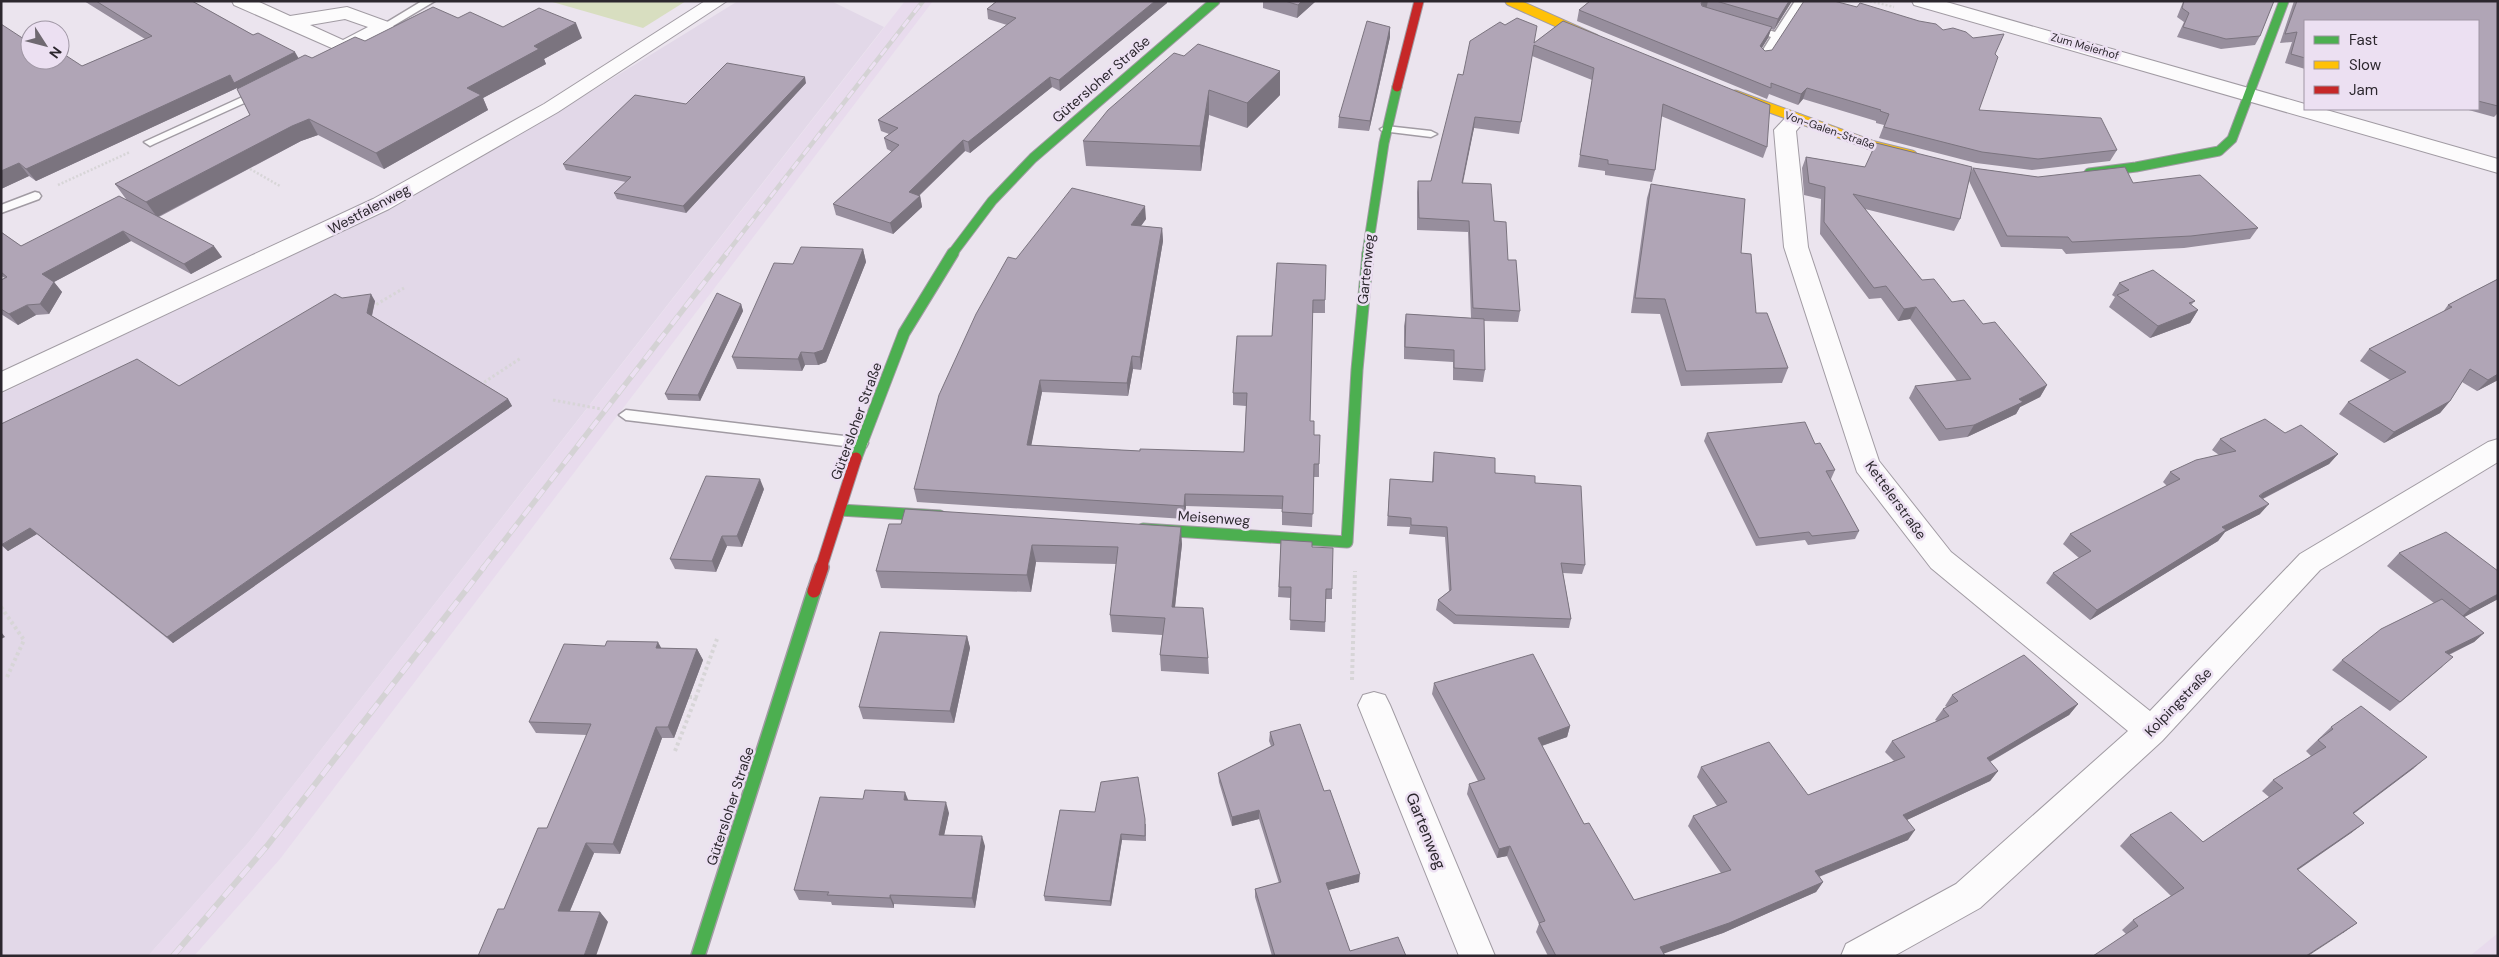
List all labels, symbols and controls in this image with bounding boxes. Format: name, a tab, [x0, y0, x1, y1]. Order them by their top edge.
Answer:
north arrow	[20, 20, 70, 70]
legend	[2304, 20, 2479, 110]
street label: Zum Meierhof	[2049, 30, 2121, 62]
text: Fast	[2349, 30, 2378, 50]
street label: Gütersloher Straße	[1048, 32, 1154, 126]
text: N	[45, 43, 66, 62]
text: Slow	[2349, 55, 2382, 75]
text: Jam	[2349, 80, 2378, 100]
street label: Von-Galen-Straße	[1783, 108, 1877, 152]
street label: Westfalenweg	[325, 180, 413, 238]
street label: Gartenweg	[1353, 233, 1379, 305]
street label: Gütersloher Straße	[826, 360, 886, 482]
street label: Kettelerstraße	[1862, 457, 1930, 543]
street label: Meisenweg	[1177, 507, 1251, 530]
street label: Kolpingstraße	[2141, 664, 2215, 740]
street label: Gütersloher Straße	[702, 744, 758, 868]
street label: Gartenweg	[1401, 790, 1451, 873]

